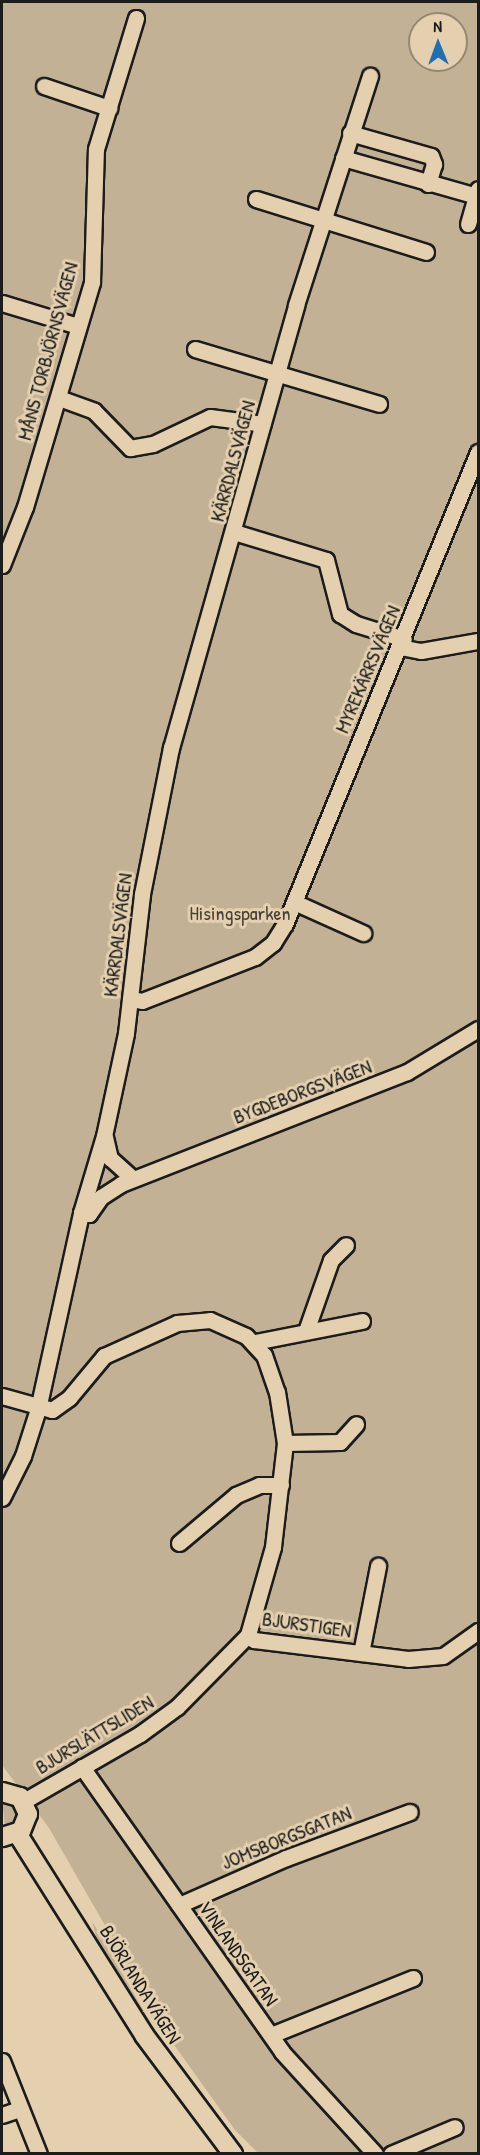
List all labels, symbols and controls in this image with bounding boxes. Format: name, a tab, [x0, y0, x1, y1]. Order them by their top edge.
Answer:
north arrow	[408, 12, 468, 72]
text: N	[433, 15, 442, 37]
street label: MÅNS TORBJÖRNSVÄGEN	[12, 259, 82, 443]
street label: KÄRRDALSVÄGEN	[204, 398, 260, 524]
street label: MYREKÄRRSVÄGEN	[329, 602, 405, 736]
street label: KÄRRDALSVÄGEN	[98, 872, 136, 998]
park label: Hisingsparken	[189, 900, 291, 924]
street label: BYGDEBORGSVÄGEN	[229, 1054, 375, 1128]
street label: BJURSTIGEN	[261, 1606, 353, 1642]
street label: BJURSLÄTTSLIDEN	[31, 1689, 157, 1779]
street label: JOMSBORGSGATAN	[218, 1800, 354, 1874]
street label: VINLANDSGATAN	[194, 1896, 284, 2010]
street label: BJÖRLANDAVÄGEN	[95, 1920, 187, 2048]

